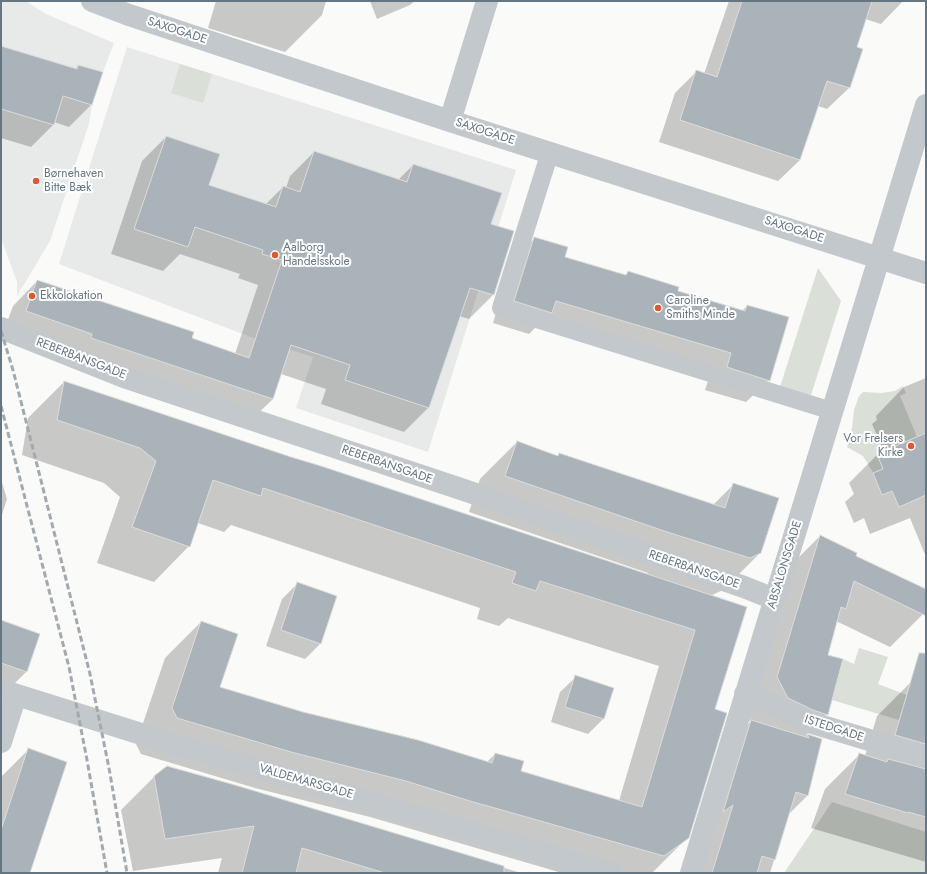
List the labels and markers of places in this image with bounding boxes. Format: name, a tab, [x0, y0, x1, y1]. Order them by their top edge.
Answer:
place label: Børnehaven Bitte Bæk	[44, 167, 103, 195]
marker: Børnehaven Bitte Bæk	[31, 176, 41, 186]
place label: Aalborg Handelsskole	[283, 241, 350, 269]
marker: Aalborg Handelsskole	[270, 250, 280, 260]
place label: Ekkolokation	[40, 289, 103, 303]
marker: Ekkolokation	[27, 291, 37, 301]
place label: Caroline Smiths Minde	[666, 294, 735, 322]
marker: Caroline Smiths Minde	[653, 303, 663, 313]
place label: Vor Frelsers Kirke	[843, 432, 903, 460]
marker: Vor Frelsers Kirke	[906, 441, 916, 451]

